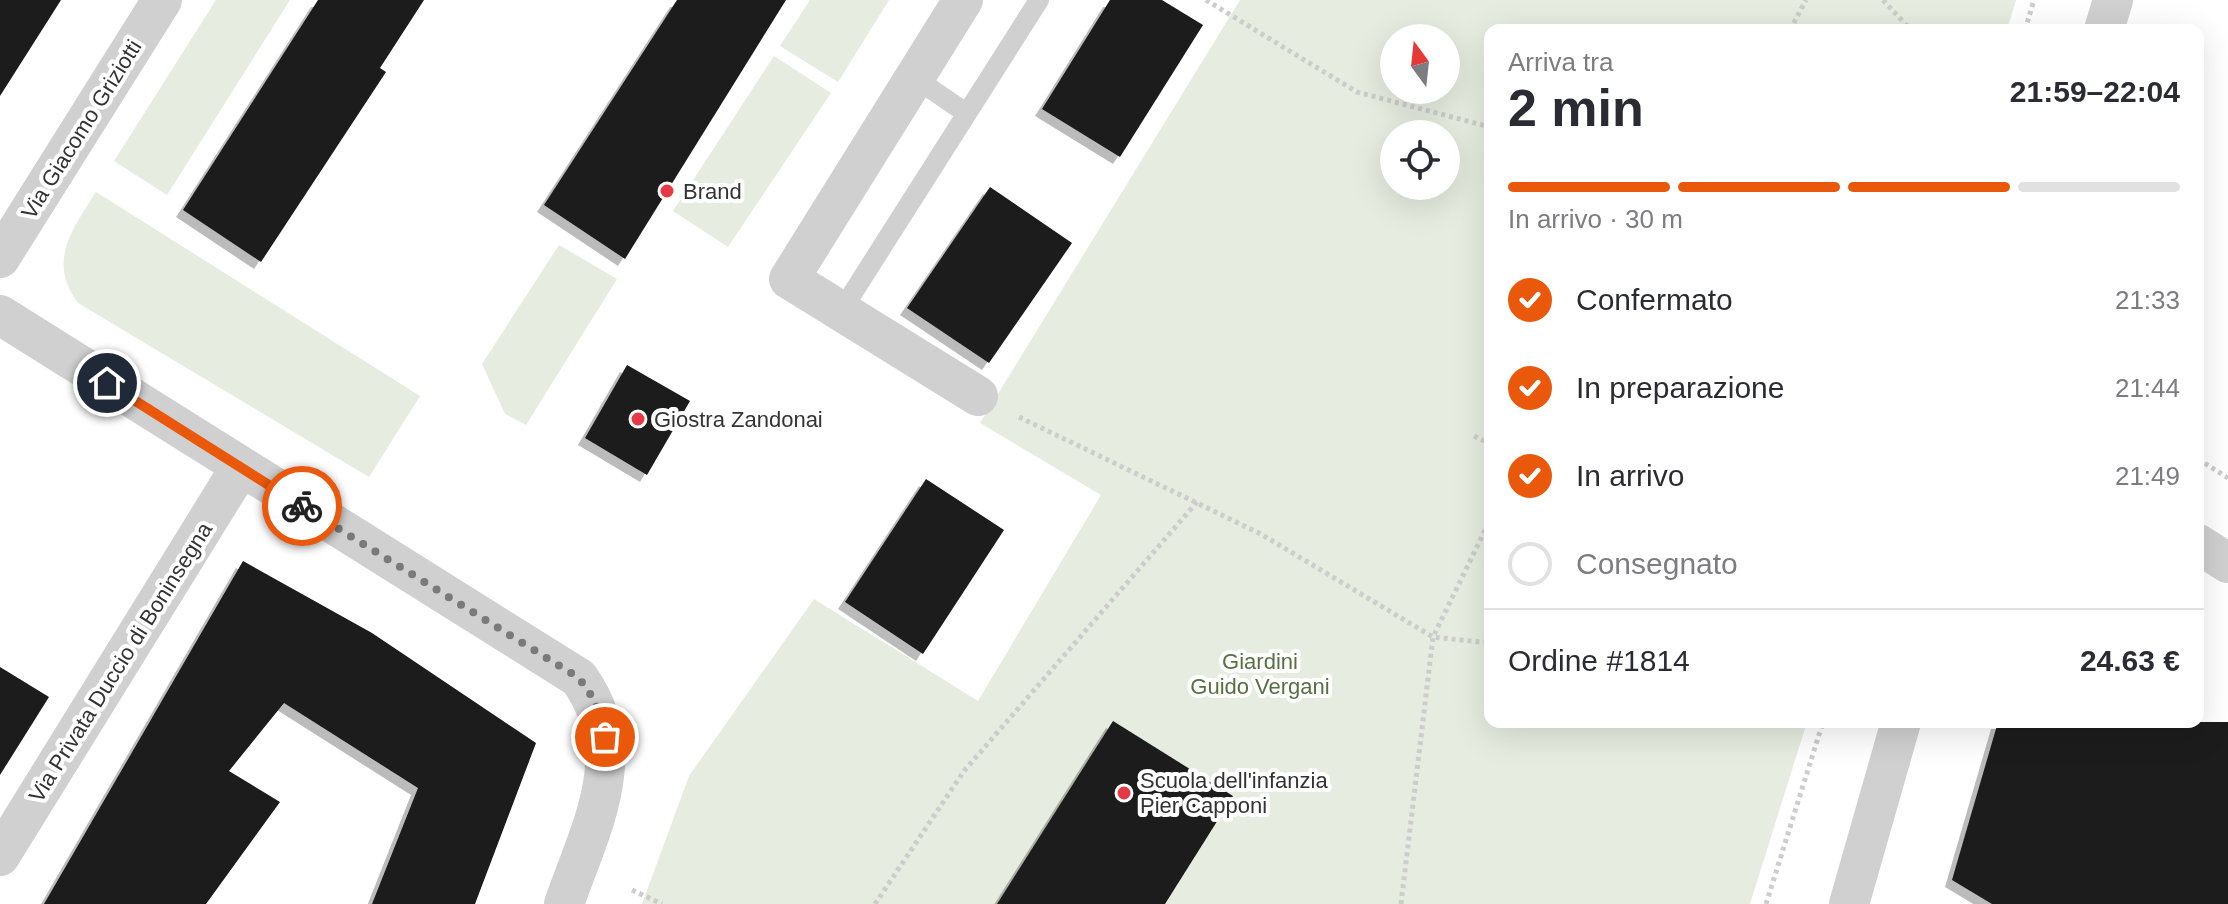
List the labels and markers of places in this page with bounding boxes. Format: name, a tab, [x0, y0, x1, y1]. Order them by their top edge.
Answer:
place label: Brand	[683, 179, 742, 204]
marker: Brand	[658, 182, 676, 200]
pin	[73, 349, 141, 417]
place label: Giostra Zandonai	[654, 407, 823, 432]
marker: Giostra Zandonai	[629, 410, 647, 428]
pin	[571, 703, 639, 771]
place label: Scuola dell'infanzia Pier Capponi	[1140, 768, 1328, 818]
marker: Scuola dell'infanzia Pier Capponi	[1115, 784, 1133, 802]

